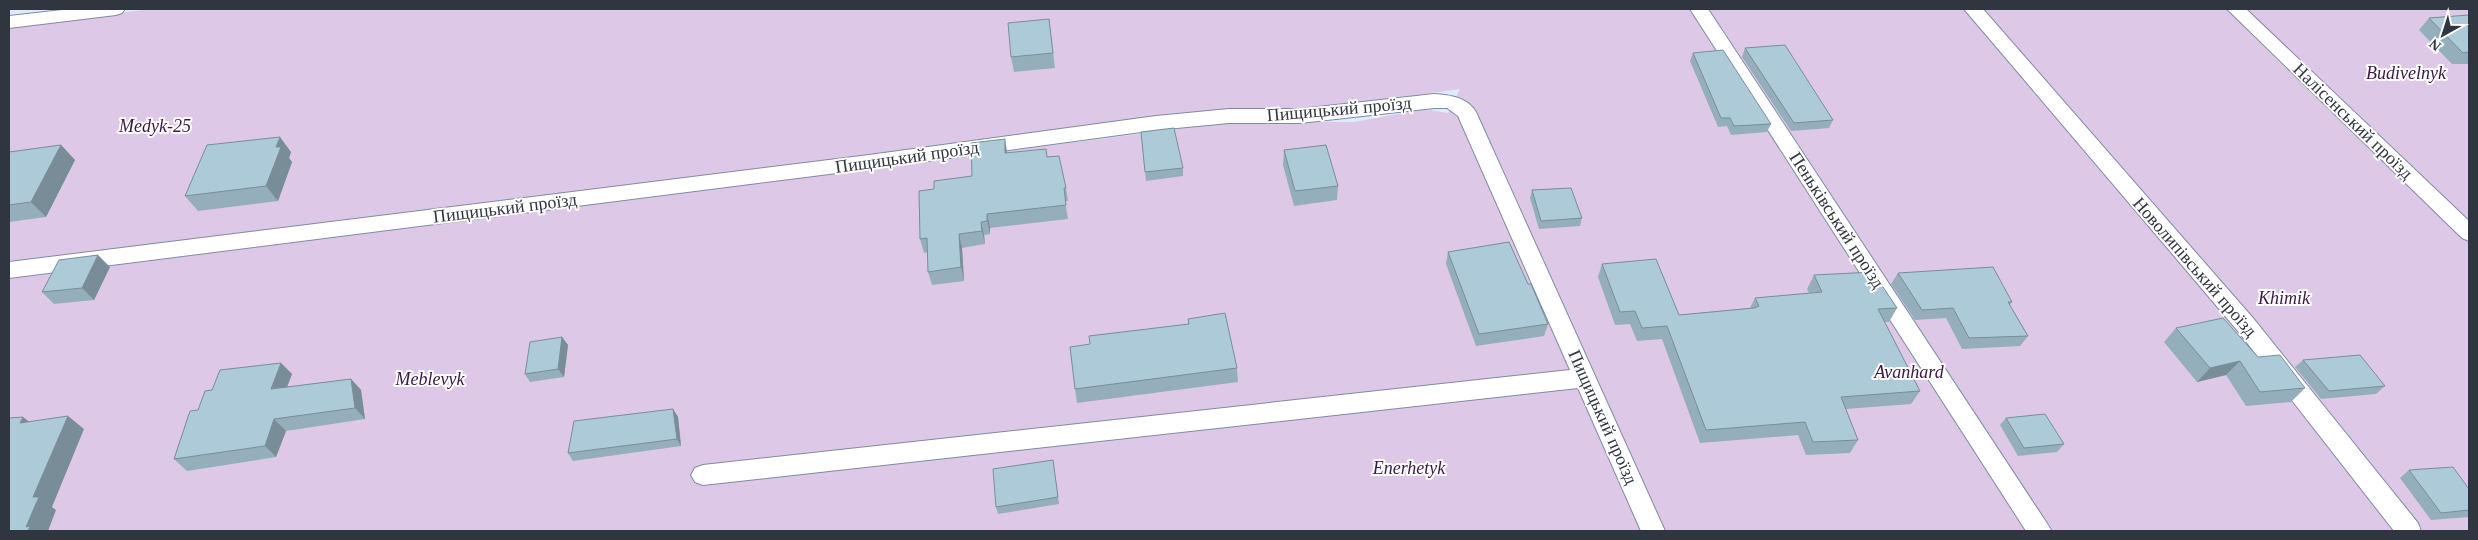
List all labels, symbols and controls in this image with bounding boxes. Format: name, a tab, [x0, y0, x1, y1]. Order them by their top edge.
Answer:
north arrow	[2418, 10, 2468, 60]
text: N	[2426, 36, 2444, 54]
street label: Налісенський проїзд	[2289, 59, 2417, 183]
park label: Budivelnyk	[2366, 63, 2447, 83]
street label: Пищицький проїзд	[1266, 93, 1412, 125]
park label: Medyk-25	[118, 116, 191, 136]
street label: Пищицький проїзд	[834, 137, 980, 177]
street label: Пеньківський проїзд	[1786, 148, 1888, 292]
street label: Пищицький проїзд	[432, 189, 578, 227]
street label: Новолипівський проїзд	[2129, 193, 2261, 341]
park label: Khimik	[2257, 288, 2311, 308]
street label: Пищицький проїзд	[1564, 347, 1642, 487]
park label: Avanhard	[1873, 362, 1945, 382]
park label: Meblevyk	[395, 369, 465, 389]
park label: Enerhetyk	[1372, 458, 1446, 478]

